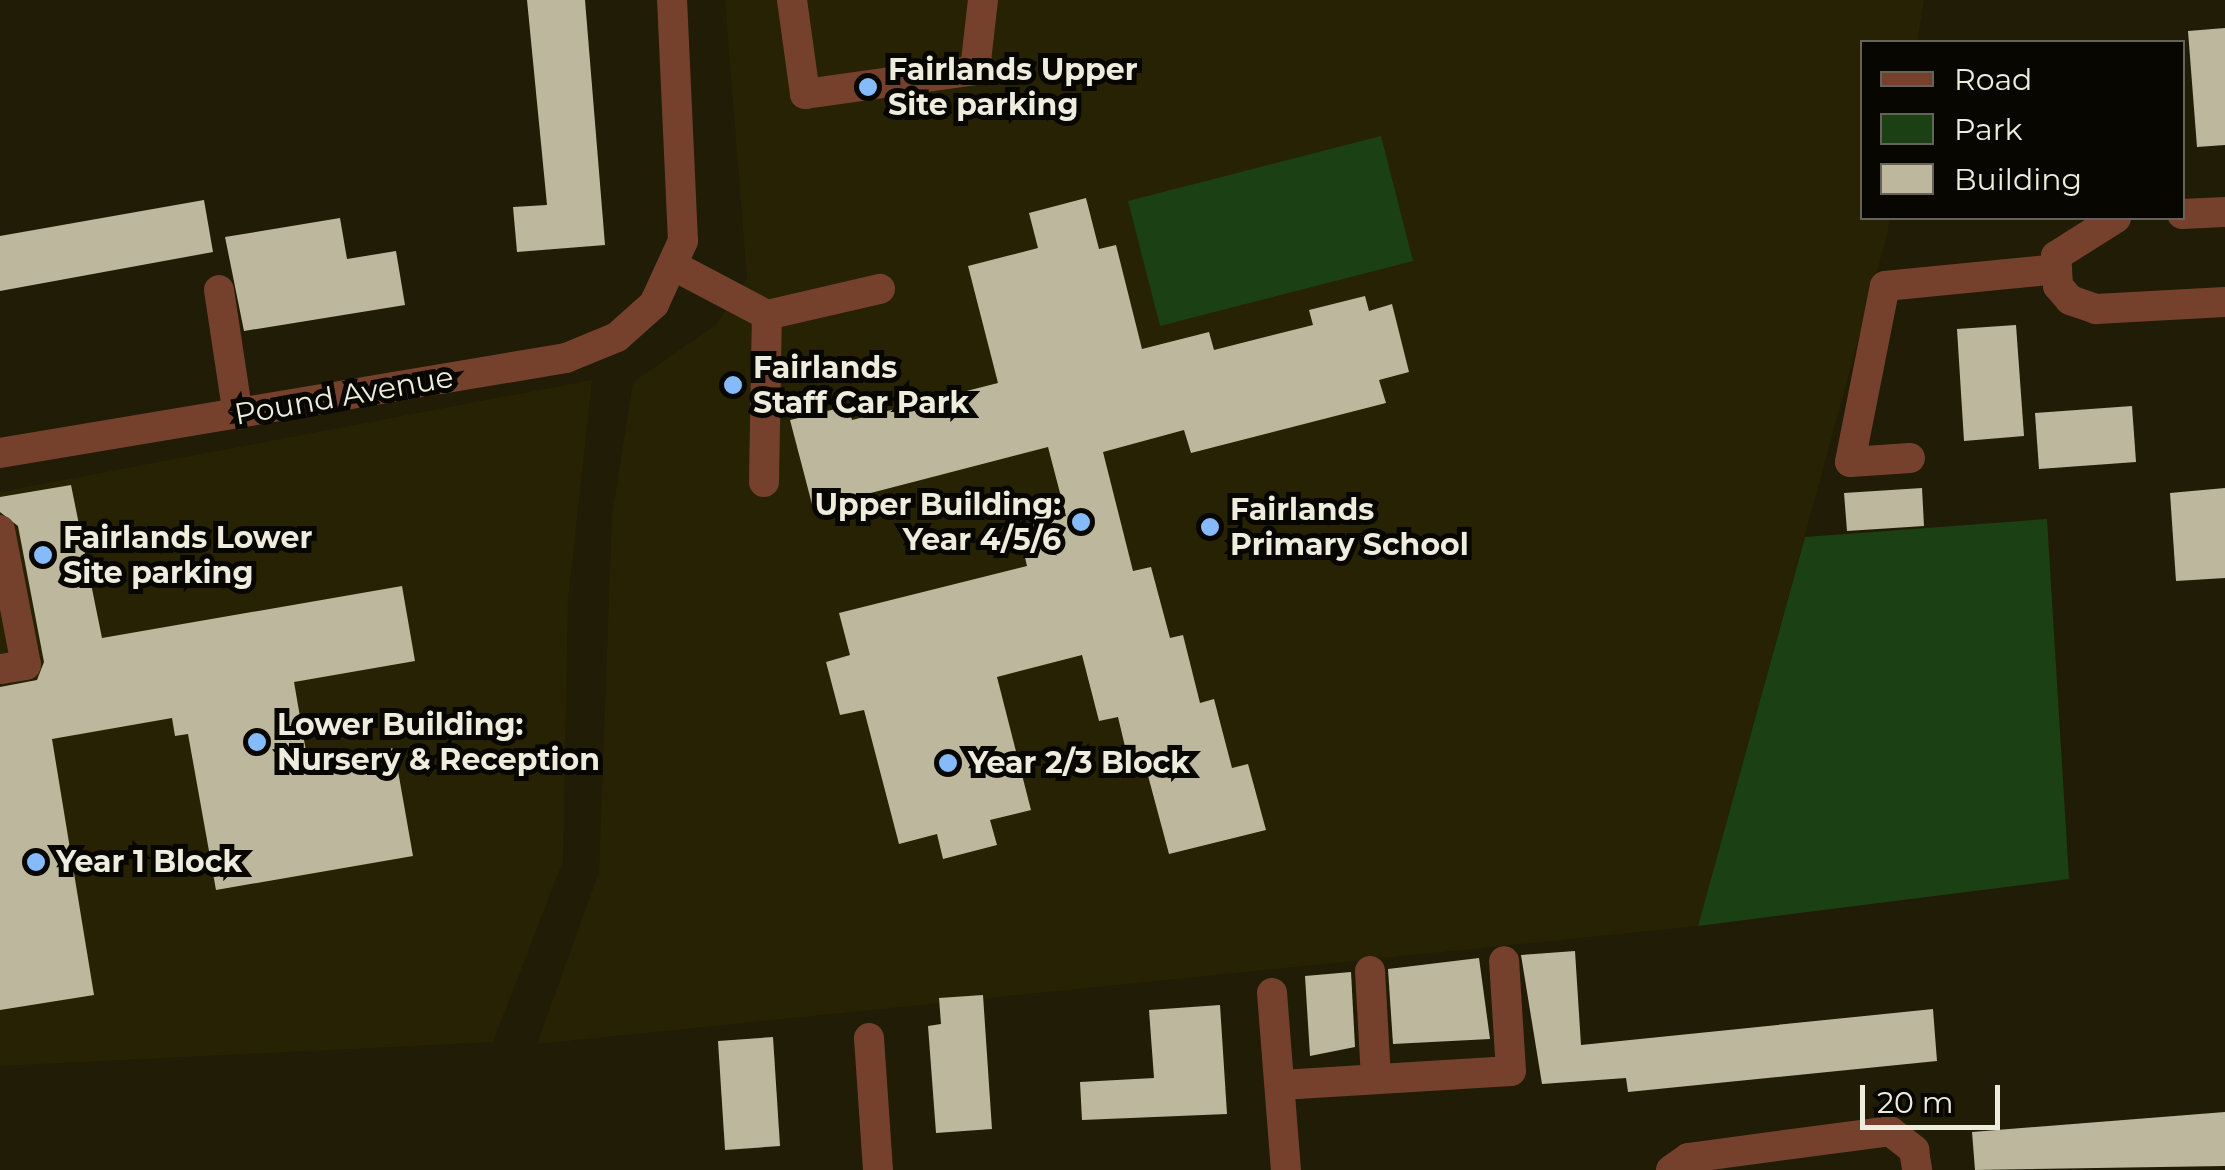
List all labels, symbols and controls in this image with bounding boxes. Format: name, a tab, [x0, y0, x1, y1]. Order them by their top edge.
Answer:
legend	[1860, 40, 2185, 220]
place label: Fairlands Upper Site parking	[888, 52, 1138, 122]
text: Road	[1954, 61, 2032, 98]
marker: Fairlands Upper Site parking	[857, 76, 879, 98]
text: Park	[1954, 111, 2023, 148]
text: Building	[1954, 161, 2082, 198]
place label: Fairlands Staff Car Park	[753, 350, 969, 420]
street label: Pound Avenue	[232, 359, 456, 433]
marker: Fairlands Staff Car Park	[722, 374, 744, 396]
place label: Upper Building: Year 4/5/6	[814, 487, 1061, 558]
place label: Fairlands Primary School	[1230, 492, 1469, 562]
marker: Upper Building: Year 4/5/6	[1070, 511, 1092, 533]
marker: Fairlands Primary School	[1199, 516, 1221, 538]
place label: Fairlands Lower Site parking	[63, 520, 312, 590]
marker: Fairlands Lower Site parking	[32, 544, 54, 566]
place label: Lower Building: Nursery & Reception	[277, 707, 600, 778]
marker: Lower Building: Nursery & Reception	[246, 731, 268, 753]
place label: Year 2/3 Block	[968, 745, 1190, 781]
marker: Year 2/3 Block	[937, 752, 959, 774]
place label: Year 1 Block	[56, 844, 242, 880]
marker: Year 1 Block	[25, 851, 47, 873]
scale bar	[1865, 1065, 2005, 1127]
text: 20 m	[1877, 1084, 1954, 1121]

